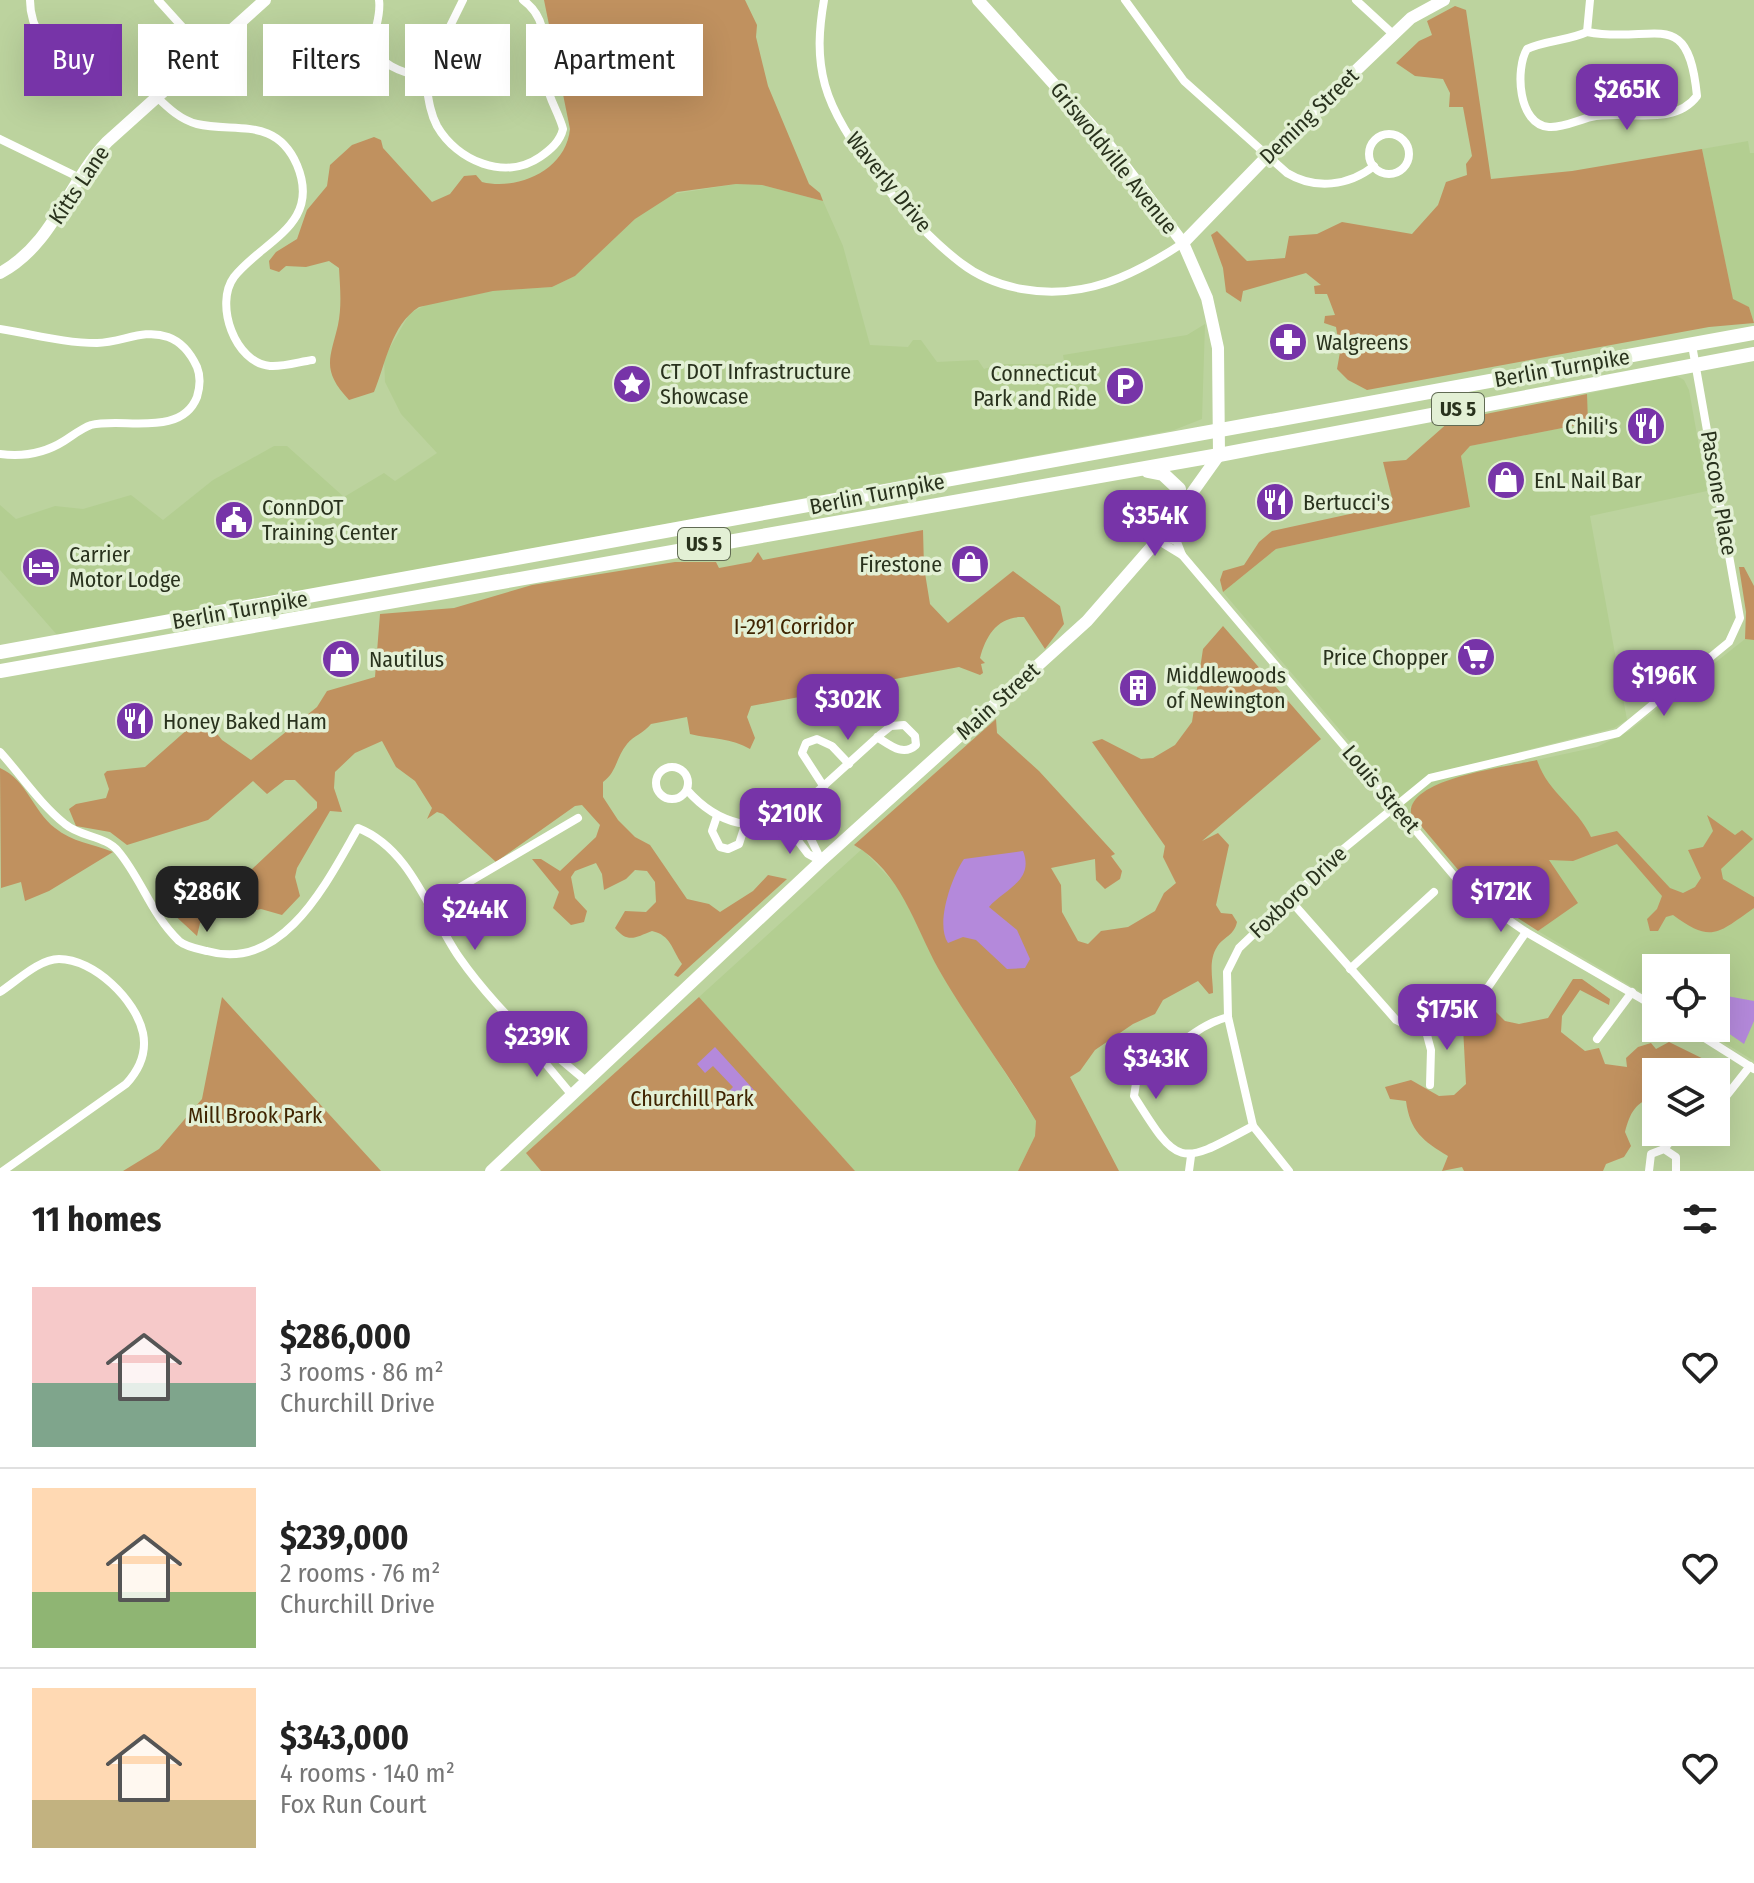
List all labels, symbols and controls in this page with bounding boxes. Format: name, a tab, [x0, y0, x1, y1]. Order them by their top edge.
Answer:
chip: Buy	[24, 24, 122, 96]
chip: Rent	[138, 24, 247, 96]
chip: Filters	[263, 24, 389, 96]
chip: New	[405, 24, 510, 96]
chip: Apartment	[526, 24, 703, 96]
street label: Deming Street	[1254, 62, 1365, 170]
pin: $265K	[1571, 64, 1683, 132]
text: $265K	[1594, 74, 1660, 105]
street label: Griswoldville Avenue	[1044, 77, 1184, 239]
street label: Waverly Drive	[840, 126, 938, 238]
street label: Kitts Lane	[43, 141, 115, 229]
pharmacy icon: Walgreens	[1267, 321, 1309, 363]
place label: Walgreens	[1316, 329, 1408, 356]
street label: Berlin Turnpike	[1492, 343, 1632, 393]
place label: CT DOT Infrastructure Showcase	[660, 358, 851, 410]
place label: Connecticut Park and Ride	[973, 360, 1098, 412]
place icon: CT DOT Infrastructure Showcase	[611, 363, 653, 405]
parking icon: Connecticut Park and Ride	[1104, 365, 1146, 407]
road number: US 5	[1432, 393, 1484, 425]
restaurant icon: Chili's	[1625, 405, 1667, 447]
place label: Chili's	[1565, 413, 1618, 440]
street label: Pascone Place	[1695, 429, 1743, 557]
shop icon: EnL Nail Bar	[1485, 459, 1527, 501]
place label: EnL Nail Bar	[1534, 467, 1642, 494]
street label: Berlin Turnpike	[807, 468, 947, 520]
restaurant icon: Bertucci's	[1254, 481, 1296, 523]
place label: Bertucci's	[1303, 489, 1390, 516]
pin: $354K	[1099, 490, 1211, 558]
place label: ConnDOT Training Center	[262, 494, 398, 546]
public building icon: ConnDOT Training Center	[213, 499, 255, 541]
text: $354K	[1122, 500, 1188, 531]
road number: US 5	[678, 528, 730, 560]
place label: Carrier Motor Lodge	[69, 541, 181, 593]
shop icon: Firestone	[949, 543, 991, 585]
hotel icon: Carrier Motor Lodge	[20, 546, 62, 588]
place label: Firestone	[859, 551, 942, 578]
street label: Berlin Turnpike	[170, 585, 310, 635]
park label: I-291 Corridor	[734, 613, 855, 640]
supermarket icon: Price Chopper	[1455, 636, 1497, 678]
shop icon: Nautilus	[320, 638, 362, 680]
place label: Price Chopper	[1323, 644, 1448, 671]
place label: Nautilus	[369, 646, 444, 673]
pin: $196K	[1608, 650, 1720, 718]
street label: Main Street	[951, 656, 1046, 745]
text: $196K	[1631, 660, 1697, 691]
place label: Middlewoods of Newington	[1166, 662, 1286, 714]
building icon: Middlewoods of Newington	[1117, 667, 1159, 709]
pin: $302K	[792, 674, 904, 742]
text: $302K	[815, 684, 881, 715]
restaurant icon: Honey Baked Ham	[114, 700, 156, 742]
place label: Honey Baked Ham	[163, 708, 327, 735]
street label: Louis Street	[1336, 740, 1426, 839]
pin: $210K	[734, 788, 846, 856]
text: $210K	[758, 798, 822, 829]
street label: Foxboro Drive	[1244, 840, 1352, 944]
pin: $286K	[151, 866, 263, 934]
pin: $172K	[1445, 866, 1557, 934]
text: $286K	[173, 876, 241, 907]
text: $172K	[1470, 876, 1532, 907]
pin: $244K	[419, 884, 531, 952]
text: $244K	[442, 894, 508, 925]
map controls	[1642, 954, 1730, 1146]
button: locate	[1642, 954, 1730, 1042]
pin: $175K	[1391, 984, 1503, 1052]
text: $175K	[1416, 994, 1478, 1025]
pin: $239K	[481, 1011, 593, 1079]
text: $239K	[504, 1021, 570, 1052]
pin: $343K	[1100, 1033, 1212, 1101]
text: $343K	[1123, 1043, 1189, 1074]
button: layers	[1642, 1058, 1730, 1146]
park label: Churchill Park	[630, 1085, 755, 1112]
park label: Mill Brook Park	[188, 1102, 323, 1129]
icon: filters	[1678, 1197, 1722, 1241]
text: 11 homes	[32, 1199, 161, 1240]
text: $286,000	[280, 1316, 411, 1357]
icon: home	[96, 1319, 192, 1415]
icon: heart	[1678, 1345, 1722, 1389]
text: 3 rooms · 86 m²	[280, 1357, 444, 1388]
text: Churchill Drive	[280, 1388, 435, 1419]
text: $239,000	[280, 1517, 409, 1558]
icon: home	[96, 1520, 192, 1616]
icon: heart	[1678, 1546, 1722, 1590]
text: 2 rooms · 76 m²	[280, 1558, 440, 1589]
text: Churchill Drive	[280, 1589, 435, 1620]
text: $343,000	[280, 1717, 409, 1758]
icon: home	[96, 1720, 192, 1816]
icon: heart	[1678, 1746, 1722, 1790]
text: 4 rooms · 140 m²	[280, 1758, 455, 1789]
text: Fox Run Court	[280, 1789, 427, 1820]

